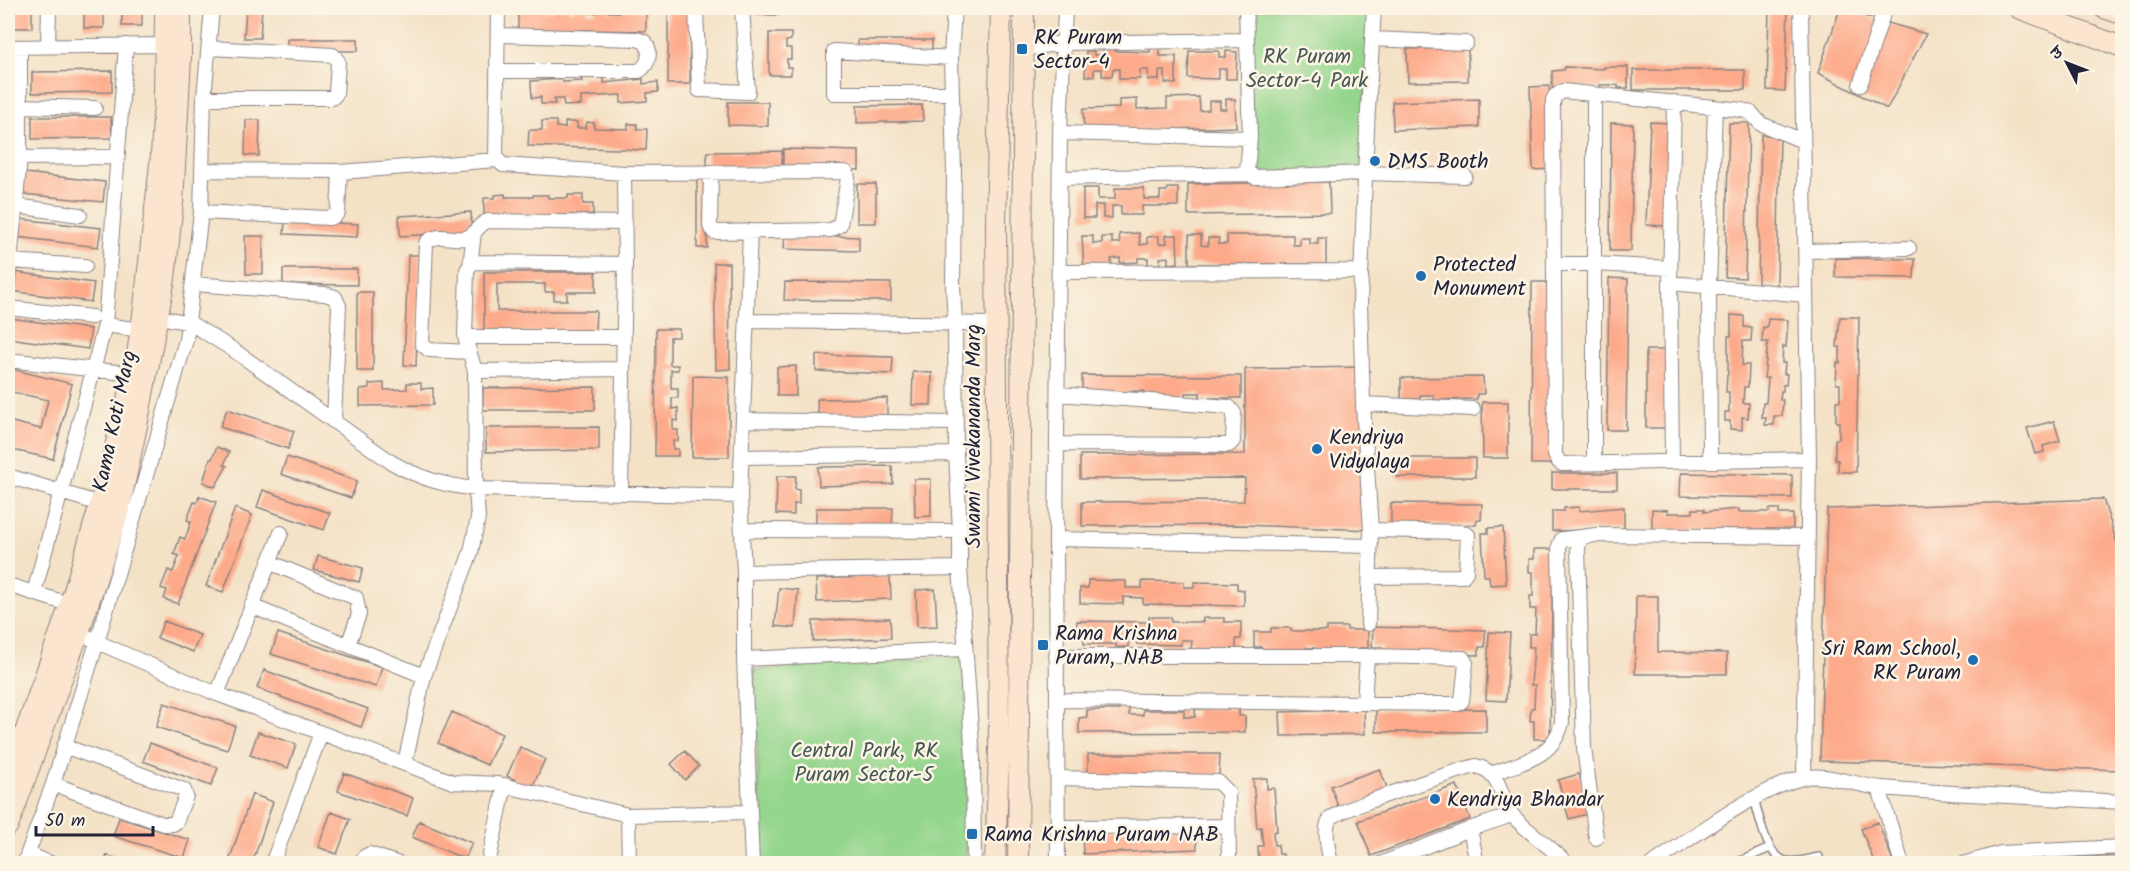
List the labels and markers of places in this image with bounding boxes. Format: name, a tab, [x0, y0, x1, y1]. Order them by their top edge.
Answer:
place label: RK Puram Sector-4	[1034, 22, 1122, 79]
marker: RK Puram Sector-4	[1015, 42, 1029, 56]
place label: DMS Booth	[1387, 146, 1488, 179]
marker: DMS Booth	[1368, 154, 1382, 168]
place label: Protected Monument	[1433, 249, 1527, 306]
marker: Protected Monument	[1414, 269, 1428, 283]
place label: Kendriya Vidyalaya	[1329, 422, 1410, 479]
marker: Kendriya Vidyalaya	[1310, 442, 1324, 456]
place label: Rama Krishna Puram, NAB	[1055, 618, 1178, 675]
place label: Sri Ram School, RK Puram	[1822, 633, 1961, 690]
marker: Rama Krishna Puram, NAB	[1036, 638, 1050, 652]
marker: Sri Ram School, RK Puram	[1966, 653, 1980, 667]
place label: Kendriya Bhandar	[1447, 784, 1605, 817]
marker: Kendriya Bhandar	[1428, 792, 1442, 806]
place label: Rama Krishna Puram NAB	[984, 819, 1219, 852]
marker: Rama Krishna Puram NAB	[965, 827, 979, 841]

